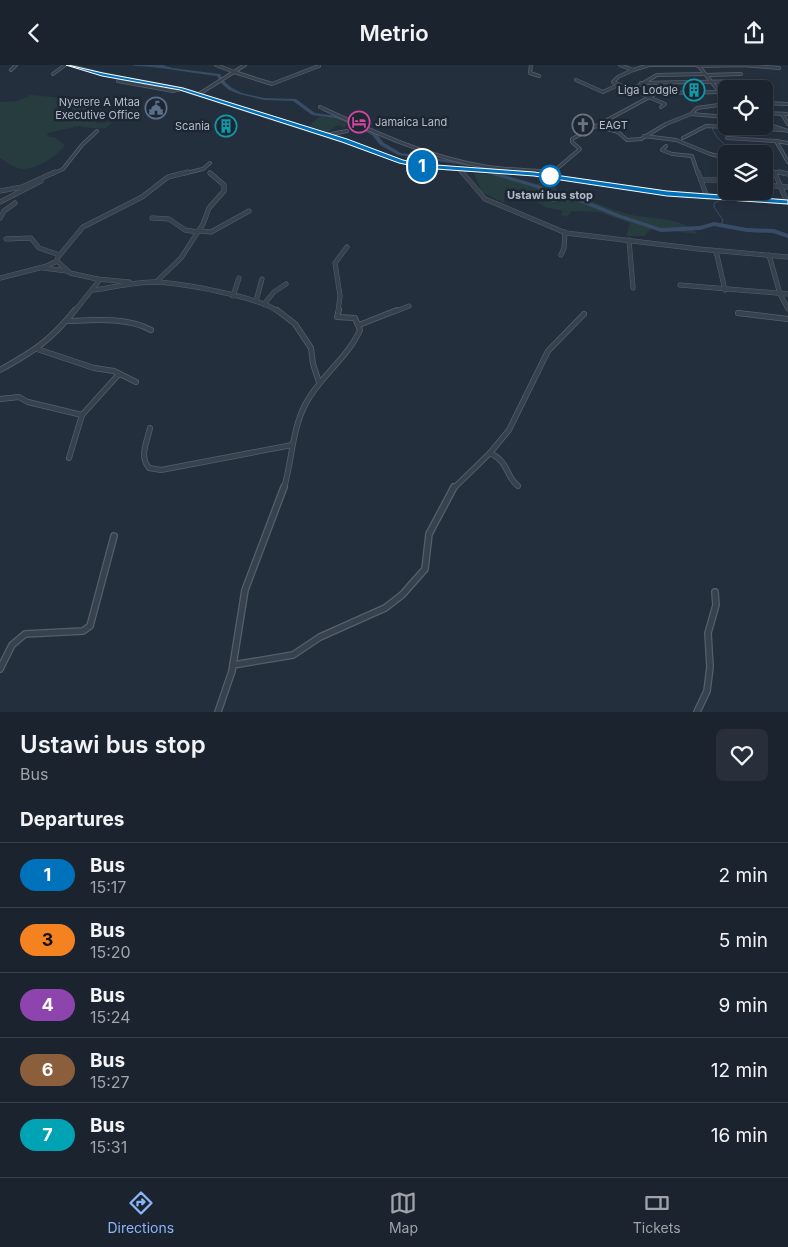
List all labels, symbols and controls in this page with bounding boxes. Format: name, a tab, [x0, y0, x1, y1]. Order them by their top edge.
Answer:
icon: back	[20, 19, 48, 47]
icon: share	[740, 19, 768, 47]
text: Metrio	[359, 20, 429, 46]
building icon: Liga Lodgle	[682, 78, 706, 102]
map controls	[718, 80, 773, 200]
button: locate	[718, 80, 773, 135]
place label: Liga Lodgle	[618, 83, 678, 97]
place label: Nyerere A Mtaa Executive Office	[55, 95, 140, 122]
public building icon: Nyerere A Mtaa Executive Office	[144, 96, 168, 120]
hotel icon: Jamaica Land	[347, 110, 371, 134]
church icon: EAGT	[571, 113, 595, 137]
building icon: Scania	[214, 114, 238, 138]
place label: Jamaica Land	[375, 115, 447, 129]
place label: EAGT	[599, 118, 628, 132]
place label: Scania	[175, 119, 210, 133]
button: layers	[718, 145, 773, 200]
line badge: 1	[406, 150, 438, 182]
text: 1	[418, 155, 426, 176]
marker: Ustawi bus stop	[539, 165, 561, 187]
place label: Ustawi bus stop	[507, 188, 593, 202]
button: heart	[716, 729, 768, 781]
text: Ustawi bus stop	[20, 730, 206, 759]
text: Bus	[20, 764, 48, 784]
text: Departures	[20, 808, 124, 831]
text: Bus	[90, 854, 125, 877]
text: 1	[44, 864, 51, 885]
text: 2 min	[719, 864, 768, 887]
text: 15:17	[90, 877, 126, 897]
text: Bus	[90, 919, 125, 942]
text: 3	[42, 929, 53, 950]
text: 5 min	[719, 929, 768, 952]
text: 15:20	[90, 942, 131, 962]
text: Bus	[90, 984, 125, 1007]
text: 4	[41, 994, 54, 1015]
text: 9 min	[718, 994, 768, 1017]
text: 15:24	[90, 1007, 131, 1027]
text: Bus	[90, 1049, 125, 1072]
text: 6	[42, 1059, 53, 1080]
text: 12 min	[711, 1059, 768, 1082]
text: 15:27	[90, 1072, 130, 1092]
text: Bus	[90, 1114, 125, 1137]
text: 7	[42, 1124, 53, 1145]
text: 16 min	[711, 1124, 768, 1147]
text: 15:31	[90, 1137, 127, 1157]
tab: Directions	[107, 1189, 174, 1236]
tab: Map	[389, 1189, 418, 1236]
tab: Tickets	[633, 1189, 681, 1236]

